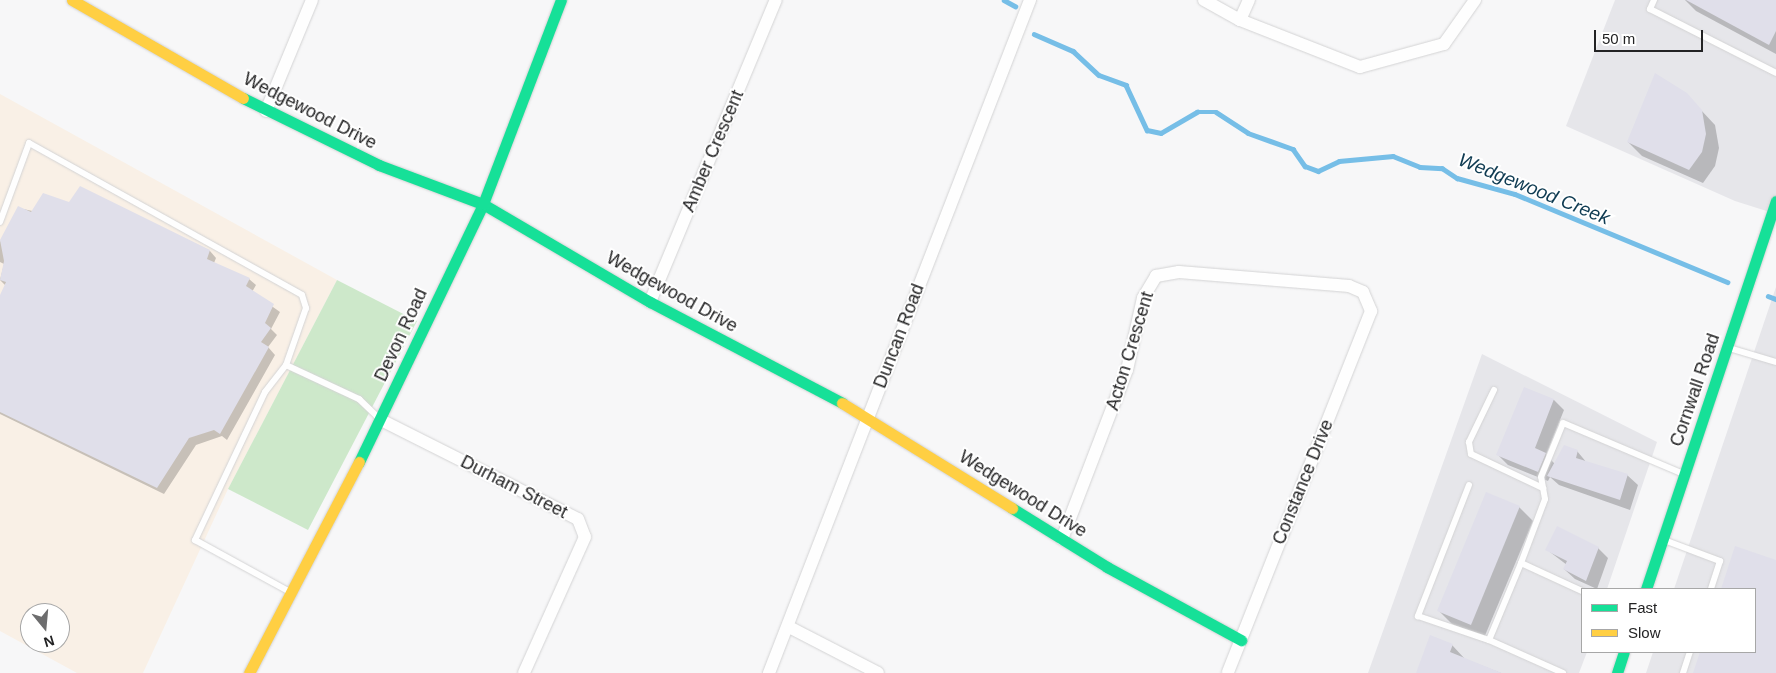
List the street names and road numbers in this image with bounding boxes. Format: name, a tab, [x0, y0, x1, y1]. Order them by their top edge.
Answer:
street label: Wedgewood Drive	[240, 68, 380, 154]
street label: Amber Crescent	[678, 87, 748, 215]
street label: Wedgewood Drive	[603, 247, 741, 337]
street label: Duncan Road	[869, 281, 929, 391]
street label: Devon Road	[370, 285, 432, 385]
street label: Acton Crescent	[1102, 289, 1158, 413]
street label: Cornwall Road	[1666, 331, 1724, 449]
street label: Constance Drive	[1268, 416, 1338, 548]
street label: Wedgewood Drive	[955, 446, 1091, 542]
street label: Durham Street	[457, 451, 571, 523]

